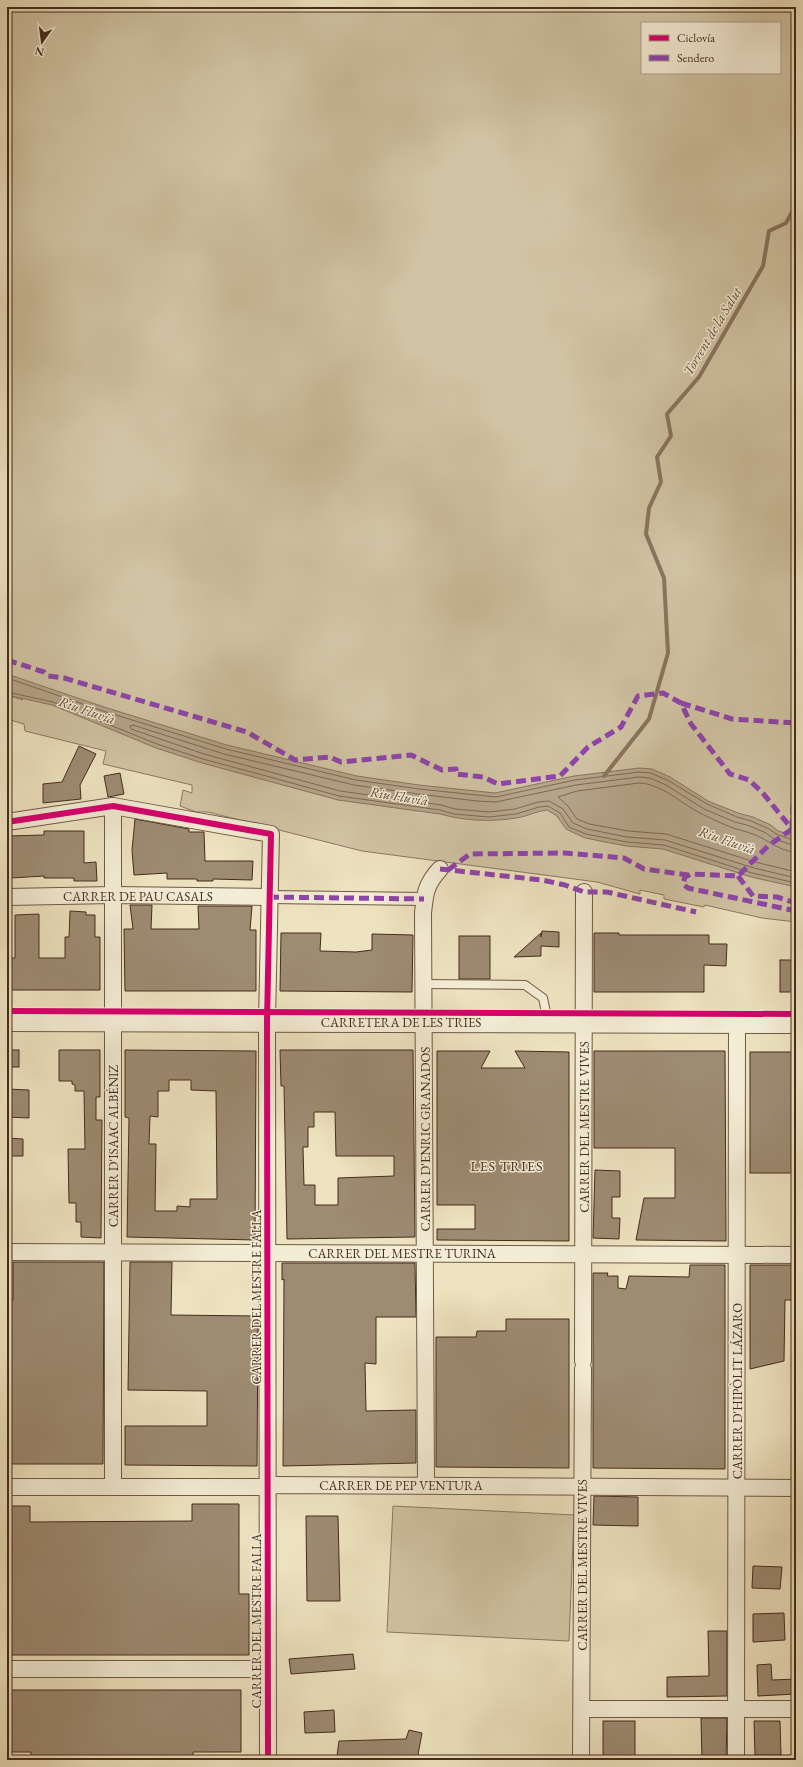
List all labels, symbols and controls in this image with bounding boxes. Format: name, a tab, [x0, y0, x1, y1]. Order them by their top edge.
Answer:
north arrow	[22, 22, 62, 62]
legend	[641, 22, 781, 74]
text: Ciclovía	[677, 30, 715, 46]
text: N	[33, 44, 46, 60]
text: Sendero	[677, 50, 714, 66]
water label: Torrent de la Salut	[679, 283, 746, 378]
water label: Riu Fluvià	[56, 692, 118, 728]
water label: Riu Fluvià	[369, 783, 429, 809]
water label: Riu Fluvià	[696, 822, 758, 858]
street label: CARRER DE PAU CASALS	[63, 888, 213, 905]
street label: CARRETERA DE LES TRIES	[321, 1014, 481, 1031]
street label: CARRER DEL MESTRE VIVES	[576, 1041, 593, 1213]
street label: CARRER D'ENRIC GRANADOS	[417, 1047, 434, 1231]
street label: CARRER D'ISAAC ALBÉNIZ	[105, 1065, 122, 1227]
district label: LES TRIES	[471, 1157, 543, 1175]
street label: CARRER DEL MESTRE FALLA	[248, 1208, 265, 1385]
street label: CARRER DEL MESTRE TURINA	[308, 1245, 497, 1262]
street label: CARRER D'HIPÒLIT LÁZARO	[729, 1303, 746, 1479]
street label: CARRER DE PEP VENTURA	[319, 1477, 484, 1494]
street label: CARRER DEL MESTRE VIVES	[574, 1479, 591, 1651]
street label: CARRER DEL MESTRE FALLA	[248, 1532, 265, 1709]

